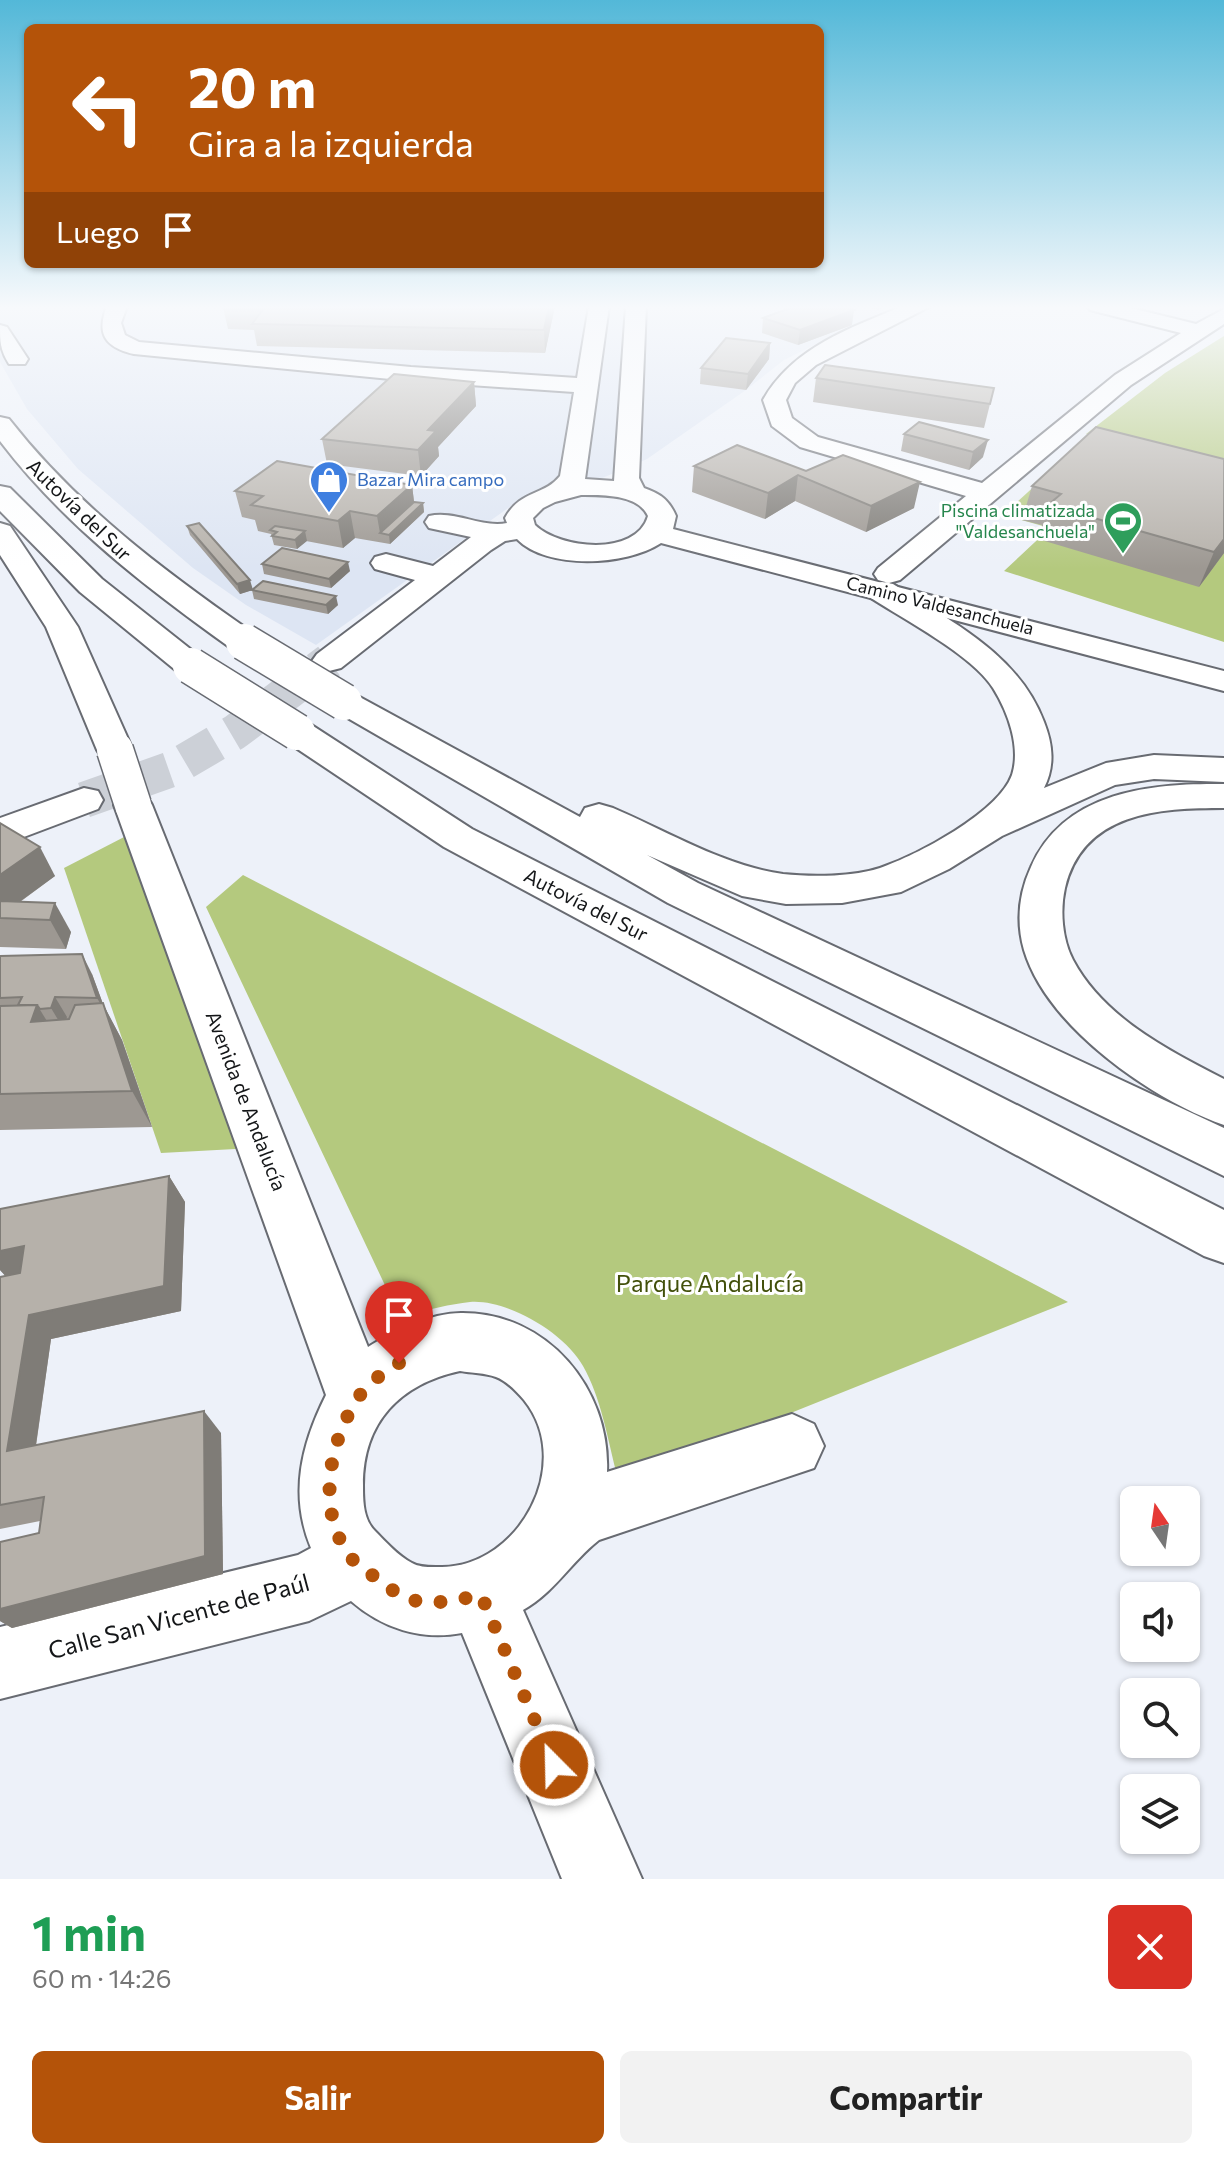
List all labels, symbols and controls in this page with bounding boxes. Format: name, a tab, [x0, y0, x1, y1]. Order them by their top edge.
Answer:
text: 20 m	[188, 51, 316, 120]
icon: left	[56, 56, 160, 160]
text: Gira a la izquierda	[188, 120, 474, 164]
icon: arrive	[156, 208, 200, 252]
text: Luego	[56, 212, 140, 249]
street label: Autovía del Sur	[22, 453, 137, 565]
shop icon: Bazar Mira campo	[308, 459, 350, 514]
place label: Bazar Mira campo	[357, 468, 504, 490]
place label: Piscina climatizada "Valdesanchuela"	[941, 499, 1095, 542]
sports icon: Piscina climatizada "Valdesanchuela"	[1102, 500, 1144, 555]
street label: Camino Valdesanchuela	[844, 571, 1036, 639]
street label: Autovía del Sur	[520, 863, 653, 946]
street label: Avenida de Andalucía	[202, 1007, 292, 1194]
park label: Parque Andalucía	[616, 1268, 804, 1297]
pin	[365, 1281, 433, 1363]
icon: arrive	[377, 1293, 421, 1337]
north arrow	[1120, 1486, 1200, 1566]
map controls	[1120, 1486, 1200, 1854]
street label: Calle San Vicente de Paúl	[45, 1567, 313, 1664]
button: sound	[1120, 1582, 1200, 1662]
button: search	[1120, 1678, 1200, 1758]
position arrow	[512, 1723, 596, 1807]
button: layers	[1120, 1774, 1200, 1854]
text: 1 min	[32, 1902, 146, 1961]
button: close	[1108, 1905, 1192, 1989]
text: 60 m · 14:26	[32, 1962, 171, 1993]
button: Salir	[32, 2051, 604, 2143]
button: Compartir	[620, 2051, 1192, 2143]

